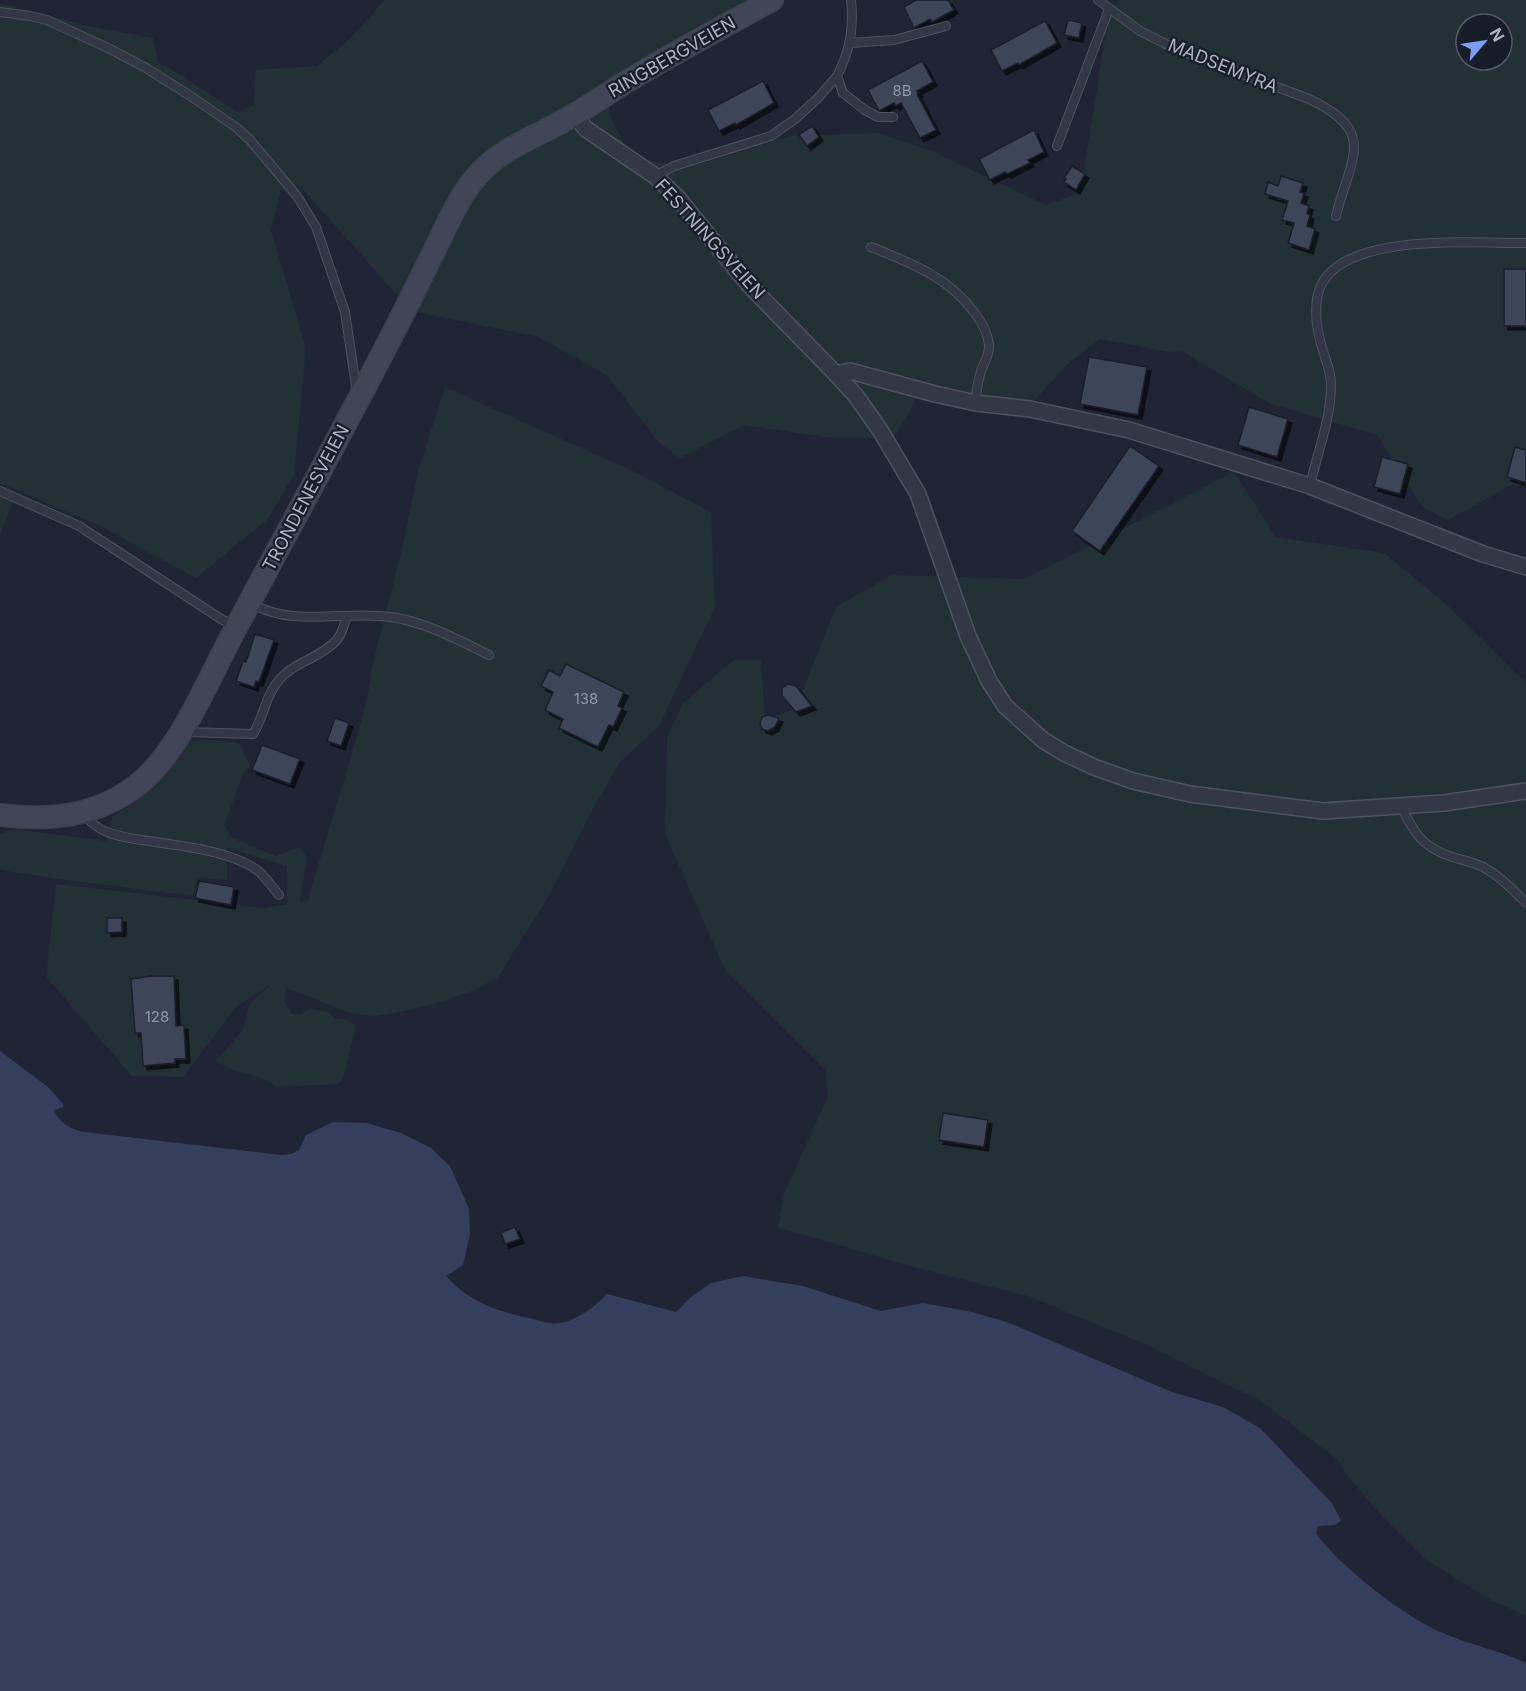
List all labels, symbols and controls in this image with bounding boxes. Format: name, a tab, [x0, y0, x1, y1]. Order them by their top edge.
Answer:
street label: RINGBERGVEIEN	[605, 12, 739, 101]
north arrow	[1454, 12, 1514, 72]
text: N	[1485, 25, 1509, 45]
street label: MADSEMYRA	[1165, 34, 1281, 97]
house number: 8B	[892, 81, 912, 100]
street label: FESTNINGSVEIEN	[651, 174, 770, 303]
street label: TRONDENESVEIEN	[258, 421, 353, 575]
house number: 138	[574, 689, 598, 708]
house number: 128	[145, 1007, 169, 1026]

